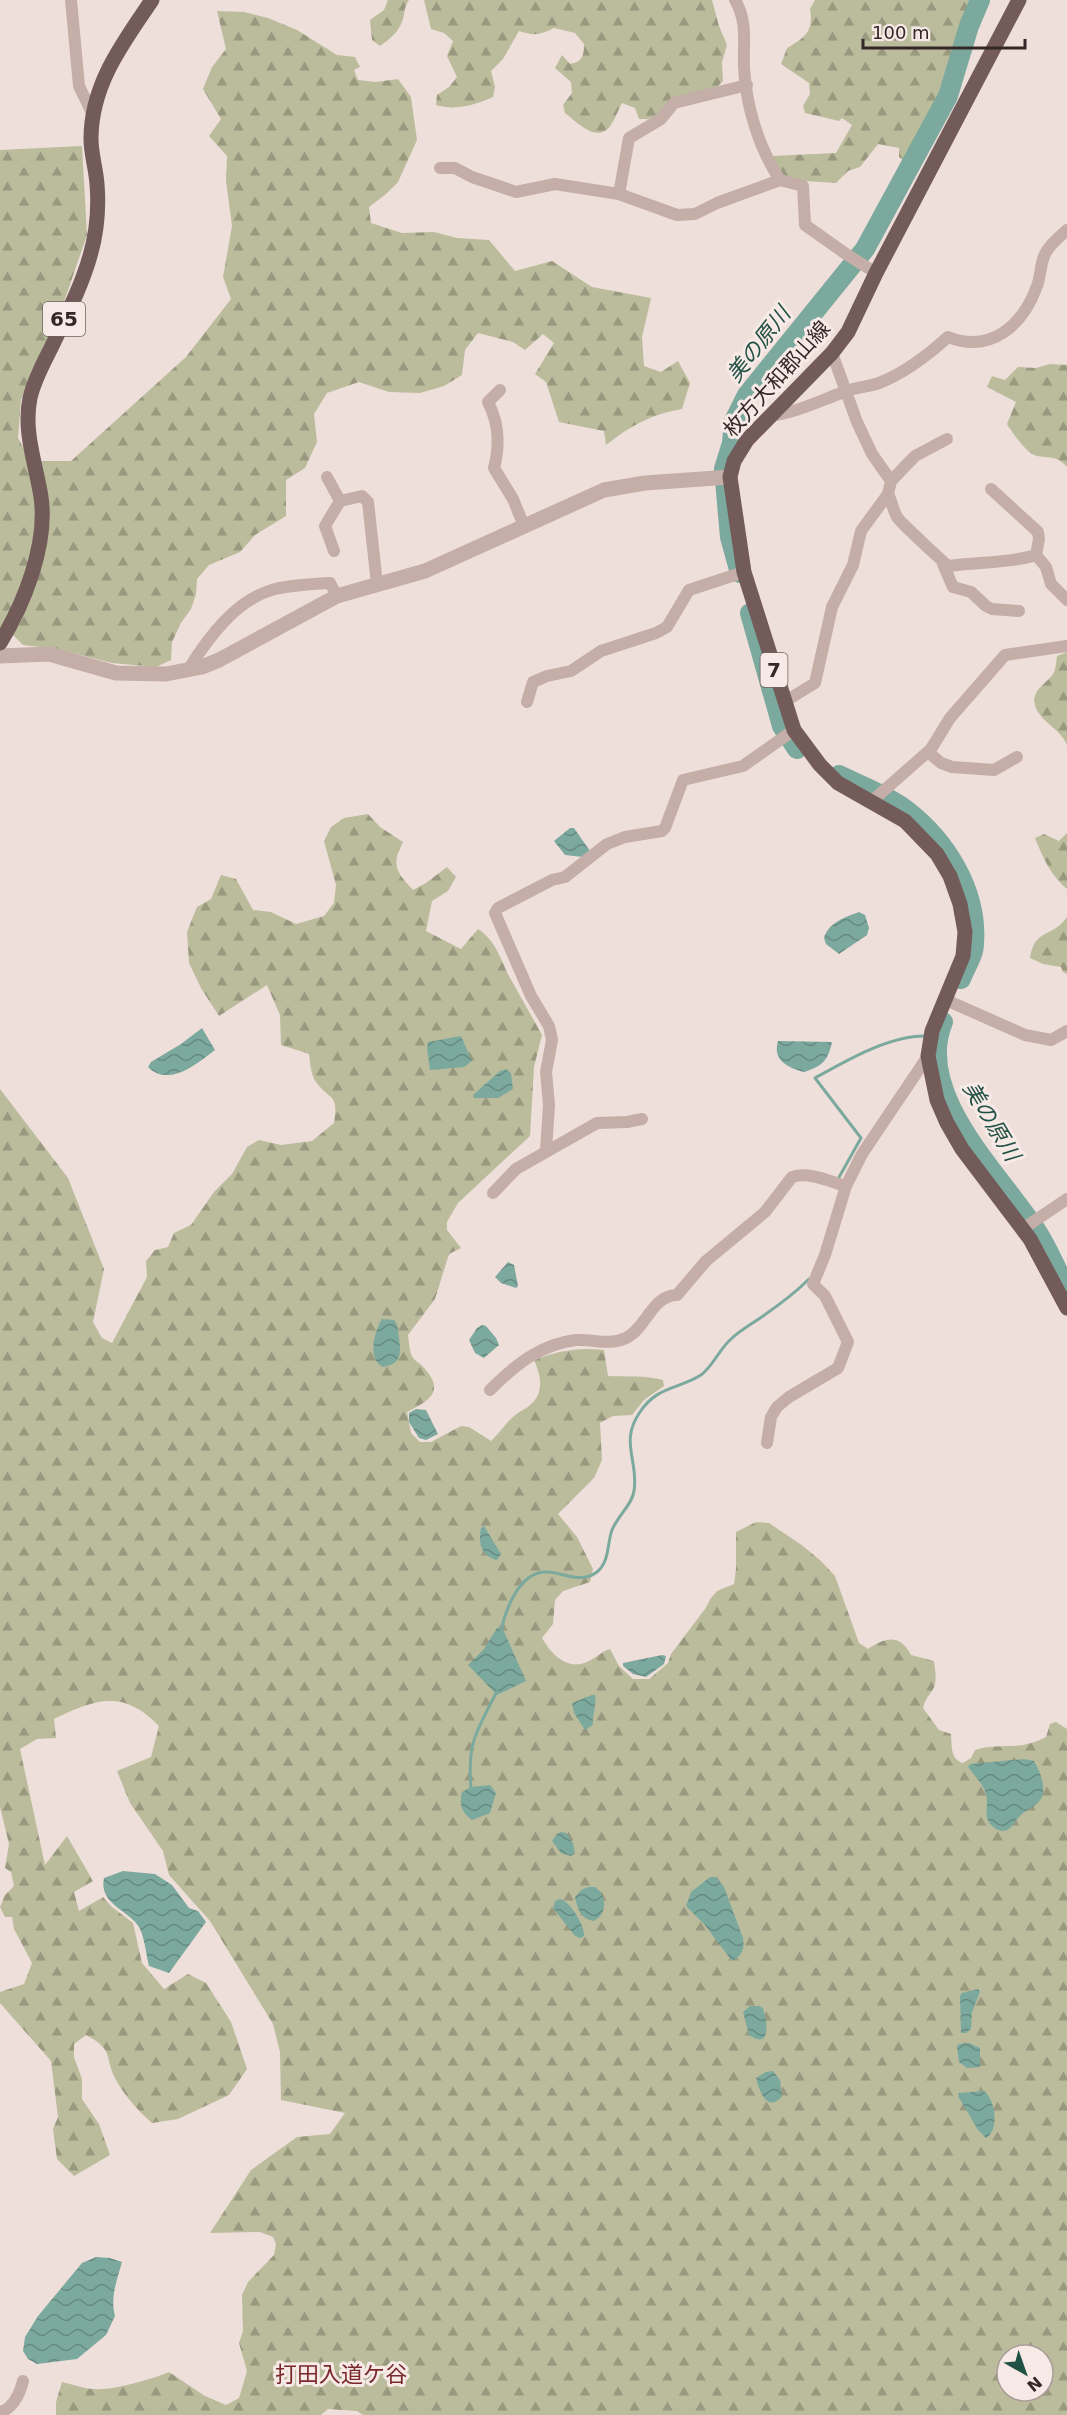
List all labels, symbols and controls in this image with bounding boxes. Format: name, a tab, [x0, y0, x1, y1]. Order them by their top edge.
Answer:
scale bar	[863, 12, 1025, 50]
text: 100 m	[872, 22, 930, 43]
water label: 美の原川	[721, 300, 797, 387]
road number: 65	[43, 302, 85, 336]
street label: 枚方大和郡山線	[719, 316, 835, 442]
road number: 7	[760, 653, 788, 687]
water label: 美の原川	[958, 1077, 1026, 1167]
north arrow	[995, 2343, 1055, 2403]
district label: 打田入道ケ谷	[275, 2362, 407, 2387]
text: N	[1023, 2373, 1046, 2396]

